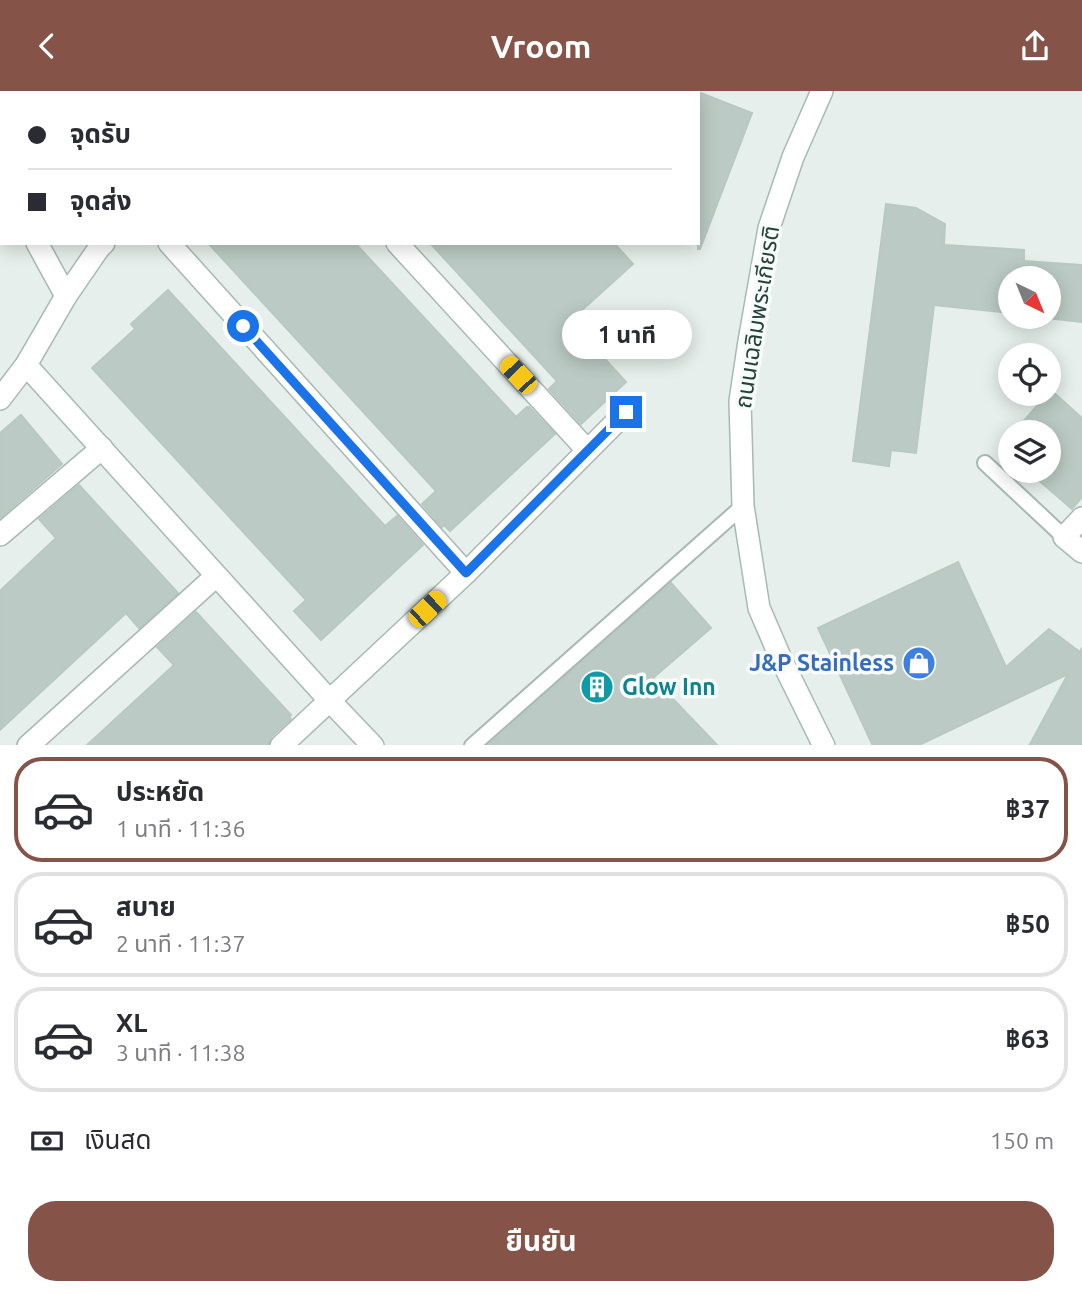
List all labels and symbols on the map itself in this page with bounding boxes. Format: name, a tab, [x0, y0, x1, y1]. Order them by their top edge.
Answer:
street label: ถนนเฉลิมพระเกียรติ	[730, 224, 783, 410]
north arrow	[998, 266, 1060, 329]
route start	[227, 310, 259, 342]
callout: 1 นาที	[561, 310, 691, 359]
car	[496, 352, 541, 398]
route end	[610, 396, 642, 428]
car	[405, 587, 450, 631]
shop icon: J&P Stainless	[900, 644, 938, 682]
place label: J&P Stainless	[749, 650, 894, 675]
building icon: Glow Inn	[578, 668, 616, 706]
place label: Glow Inn	[622, 674, 716, 699]

